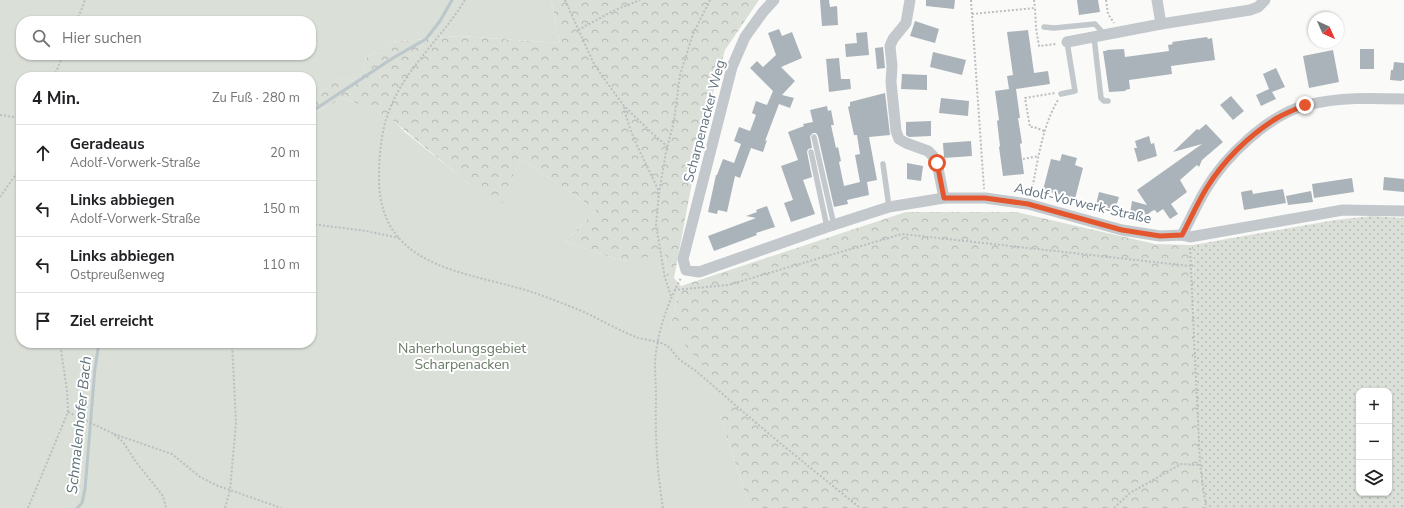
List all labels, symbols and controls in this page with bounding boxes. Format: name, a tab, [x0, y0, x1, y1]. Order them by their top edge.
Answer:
north arrow	[1308, 12, 1344, 48]
search box	[16, 16, 316, 60]
icon: search	[30, 27, 52, 49]
text: Hier suchen	[62, 28, 142, 48]
street label: Scharpenacker Weg	[679, 58, 730, 184]
text: 4 Min.	[32, 87, 80, 110]
text: Zu Fuß · 280 m	[212, 89, 300, 107]
route end	[1296, 96, 1314, 114]
text: Geradeaus	[70, 134, 145, 154]
icon: ahead	[32, 142, 54, 164]
text: 20 m	[270, 144, 300, 162]
text: Adolf-Vorwerk-Straße	[70, 154, 200, 172]
route start	[928, 154, 946, 172]
street label: Adolf-Vorwerk-Straße	[1012, 178, 1153, 229]
text: Links abbiegen	[70, 190, 174, 210]
icon: left	[32, 198, 54, 220]
text: 150 m	[262, 200, 300, 218]
text: Adolf-Vorwerk-Straße	[70, 210, 200, 228]
text: Links abbiegen	[70, 246, 174, 266]
icon: left	[32, 254, 54, 276]
text: 110 m	[262, 256, 300, 274]
text: Ostpreußenweg	[70, 266, 165, 284]
icon: arrive	[32, 310, 54, 332]
text: Ziel erreicht	[70, 311, 153, 331]
park label: Naherholungsgebiet Scharpenacken	[398, 339, 526, 374]
water label: Schmalenhofer Bach	[62, 355, 96, 495]
map controls	[1356, 388, 1392, 496]
button: +	[1356, 388, 1392, 424]
button: −	[1356, 424, 1392, 460]
button: layers	[1356, 460, 1392, 496]

